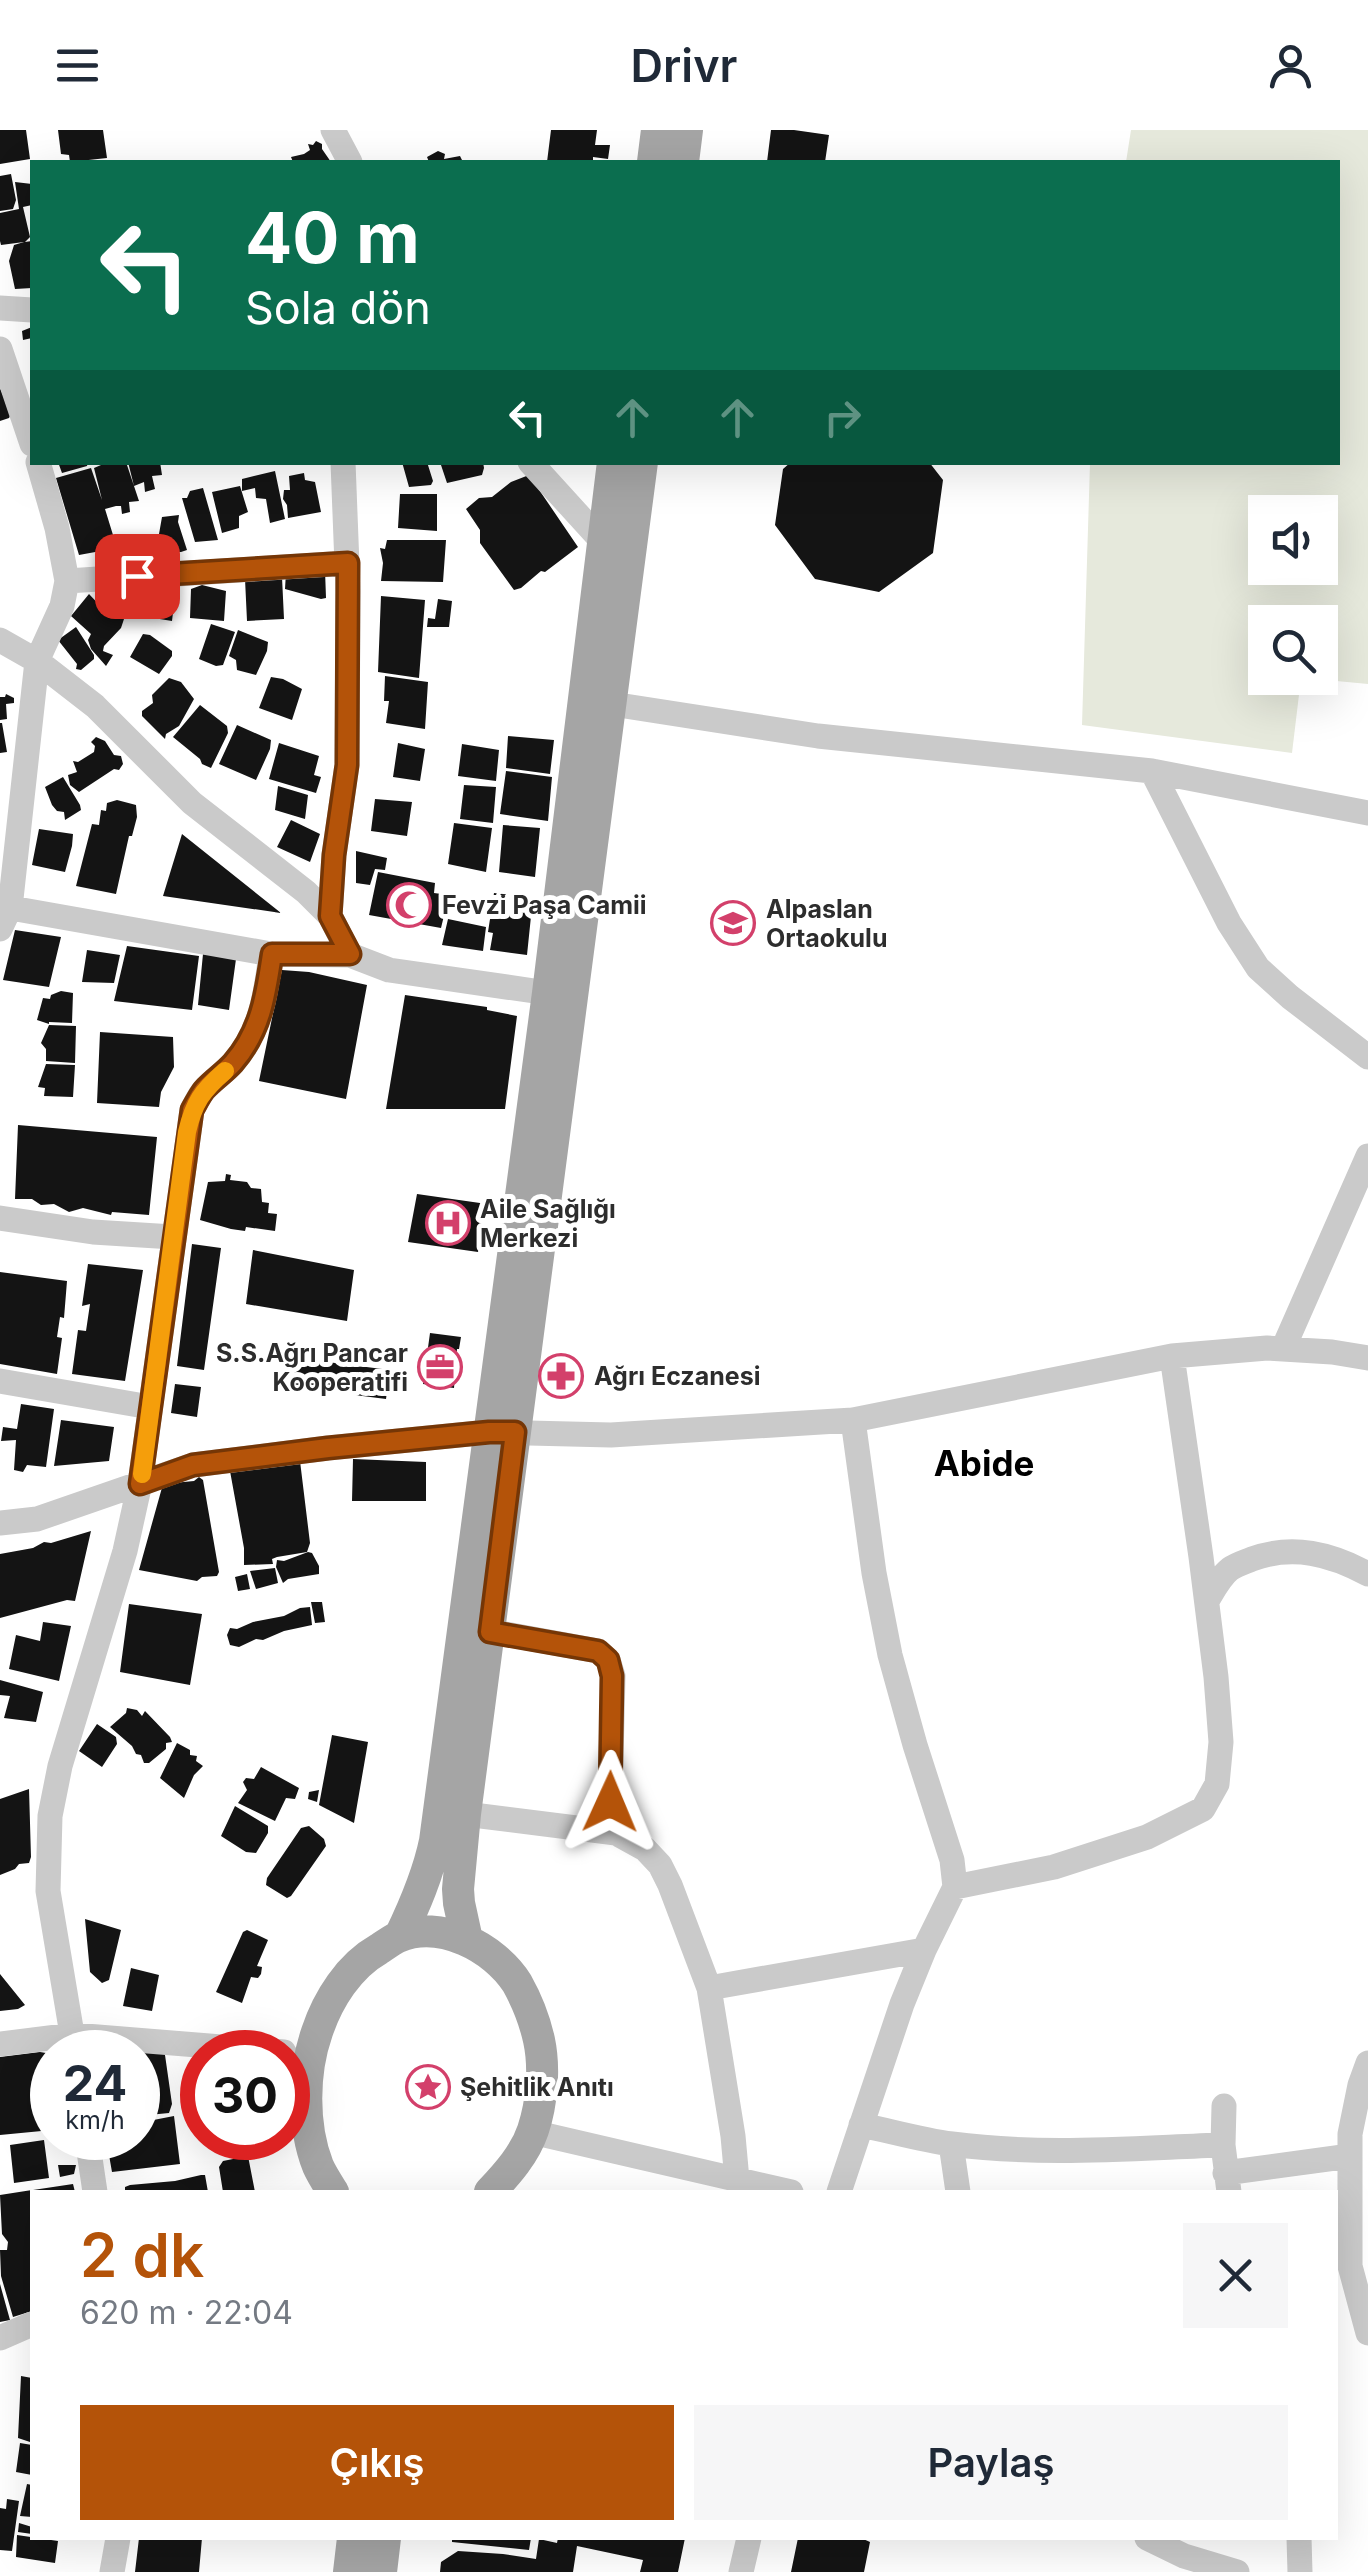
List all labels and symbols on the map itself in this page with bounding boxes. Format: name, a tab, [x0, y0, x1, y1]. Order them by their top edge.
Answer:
pin	[95, 534, 180, 619]
mosque icon: Fevzi Paşa Camii	[386, 882, 432, 928]
place label: Fevzi Paşa Camii	[442, 890, 647, 920]
place label: Alpaslan Ortaokulu	[766, 894, 887, 953]
school or university icon: Alpaslan Ortaokulu	[710, 900, 756, 946]
place label: Aile Sağlığı Merkezi	[480, 1194, 616, 1253]
hospital icon: Aile Sağlığı Merkezi	[425, 1200, 471, 1246]
place label: S.S.Ağrı Pancar Kooperatifi	[216, 1338, 408, 1397]
office icon: S.S.Ağrı Pancar Kooperatifi	[417, 1344, 463, 1390]
pharmacy icon: Ağrı Eczanesi	[538, 1353, 584, 1399]
place label: Ağrı Eczanesi	[594, 1361, 760, 1391]
district label: Abide	[934, 1442, 1034, 1484]
position arrow	[558, 1750, 662, 1854]
speed limit sign: 30	[180, 2030, 310, 2160]
place icon: Şehitlik Anıtı	[405, 2064, 451, 2110]
place label: Şehitlik Anıtı	[460, 2072, 614, 2102]

